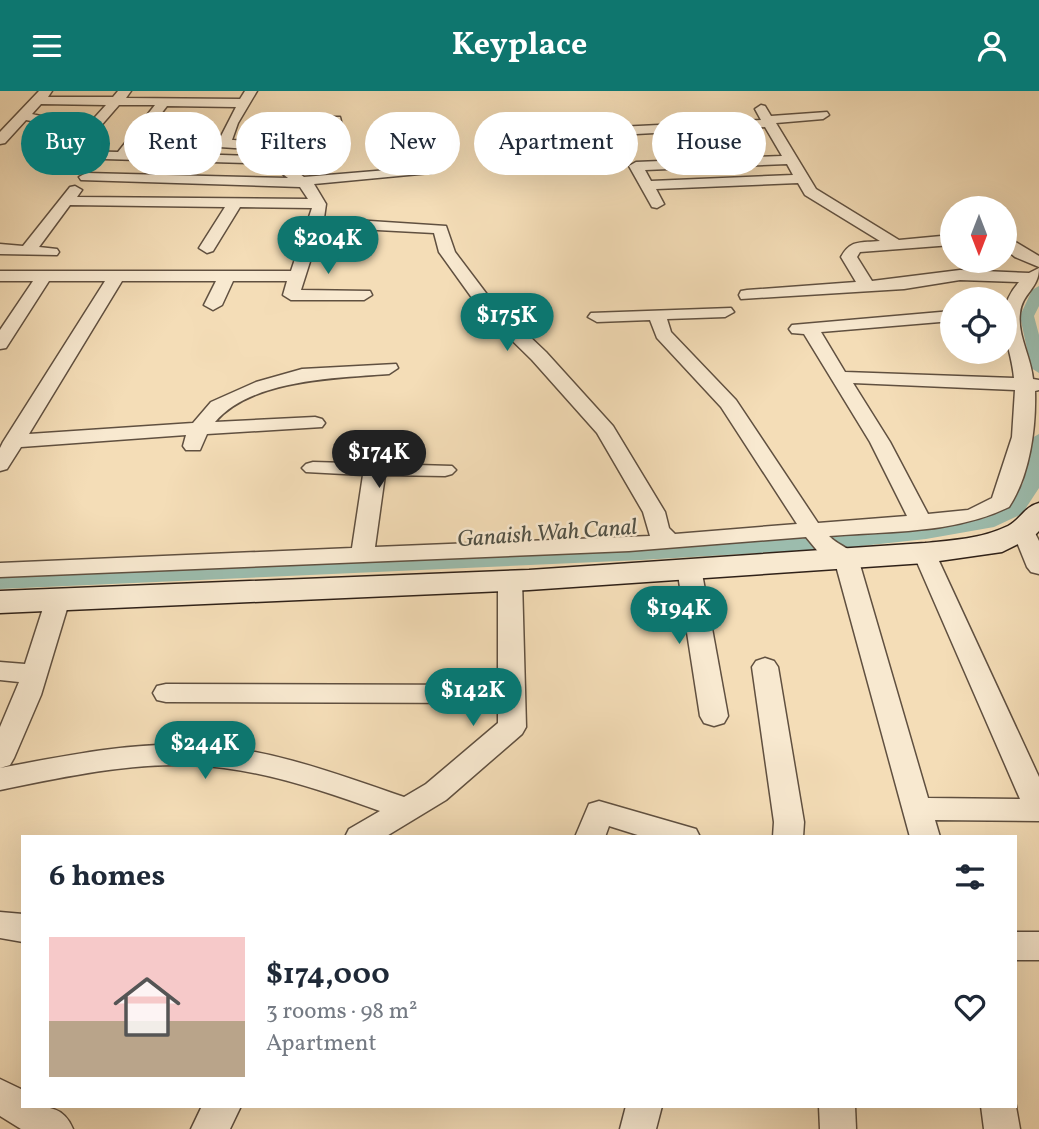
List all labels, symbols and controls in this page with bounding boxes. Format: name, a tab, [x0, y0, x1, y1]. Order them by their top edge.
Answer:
text: Keyplace	[452, 24, 587, 68]
icon: menu	[28, 27, 66, 65]
icon: person	[973, 27, 1011, 65]
chip: Buy	[21, 112, 110, 175]
chip: Rent	[124, 112, 222, 175]
chip: Filters	[236, 112, 351, 175]
chip: New	[365, 112, 460, 175]
chip: Apartment	[474, 112, 638, 175]
chip: House	[652, 112, 766, 175]
north arrow	[940, 196, 1017, 273]
map controls	[940, 196, 1017, 364]
pin: $204K	[279, 216, 377, 276]
text: $204K	[293, 223, 363, 255]
button: locate	[940, 287, 1017, 364]
pin: $175K	[458, 293, 556, 353]
text: $175K	[477, 300, 537, 332]
pin: $174K	[330, 431, 428, 490]
text: $174K	[348, 437, 410, 469]
water label: Ganaish Wah Canal	[456, 512, 639, 556]
pin: $194K	[630, 587, 728, 646]
text: $194K	[647, 593, 711, 625]
pin: $142K	[424, 669, 522, 728]
text: $142K	[441, 675, 505, 707]
pin: $244K	[156, 721, 254, 781]
text: $244K	[171, 728, 240, 760]
text: 6 homes	[49, 856, 165, 898]
icon: filters	[951, 858, 989, 896]
text: $174,000	[266, 954, 390, 996]
icon: home	[105, 965, 189, 1049]
icon: heart	[951, 988, 989, 1026]
text: 3 rooms · 98 m²	[266, 996, 418, 1028]
text: Apartment	[266, 1028, 377, 1060]

